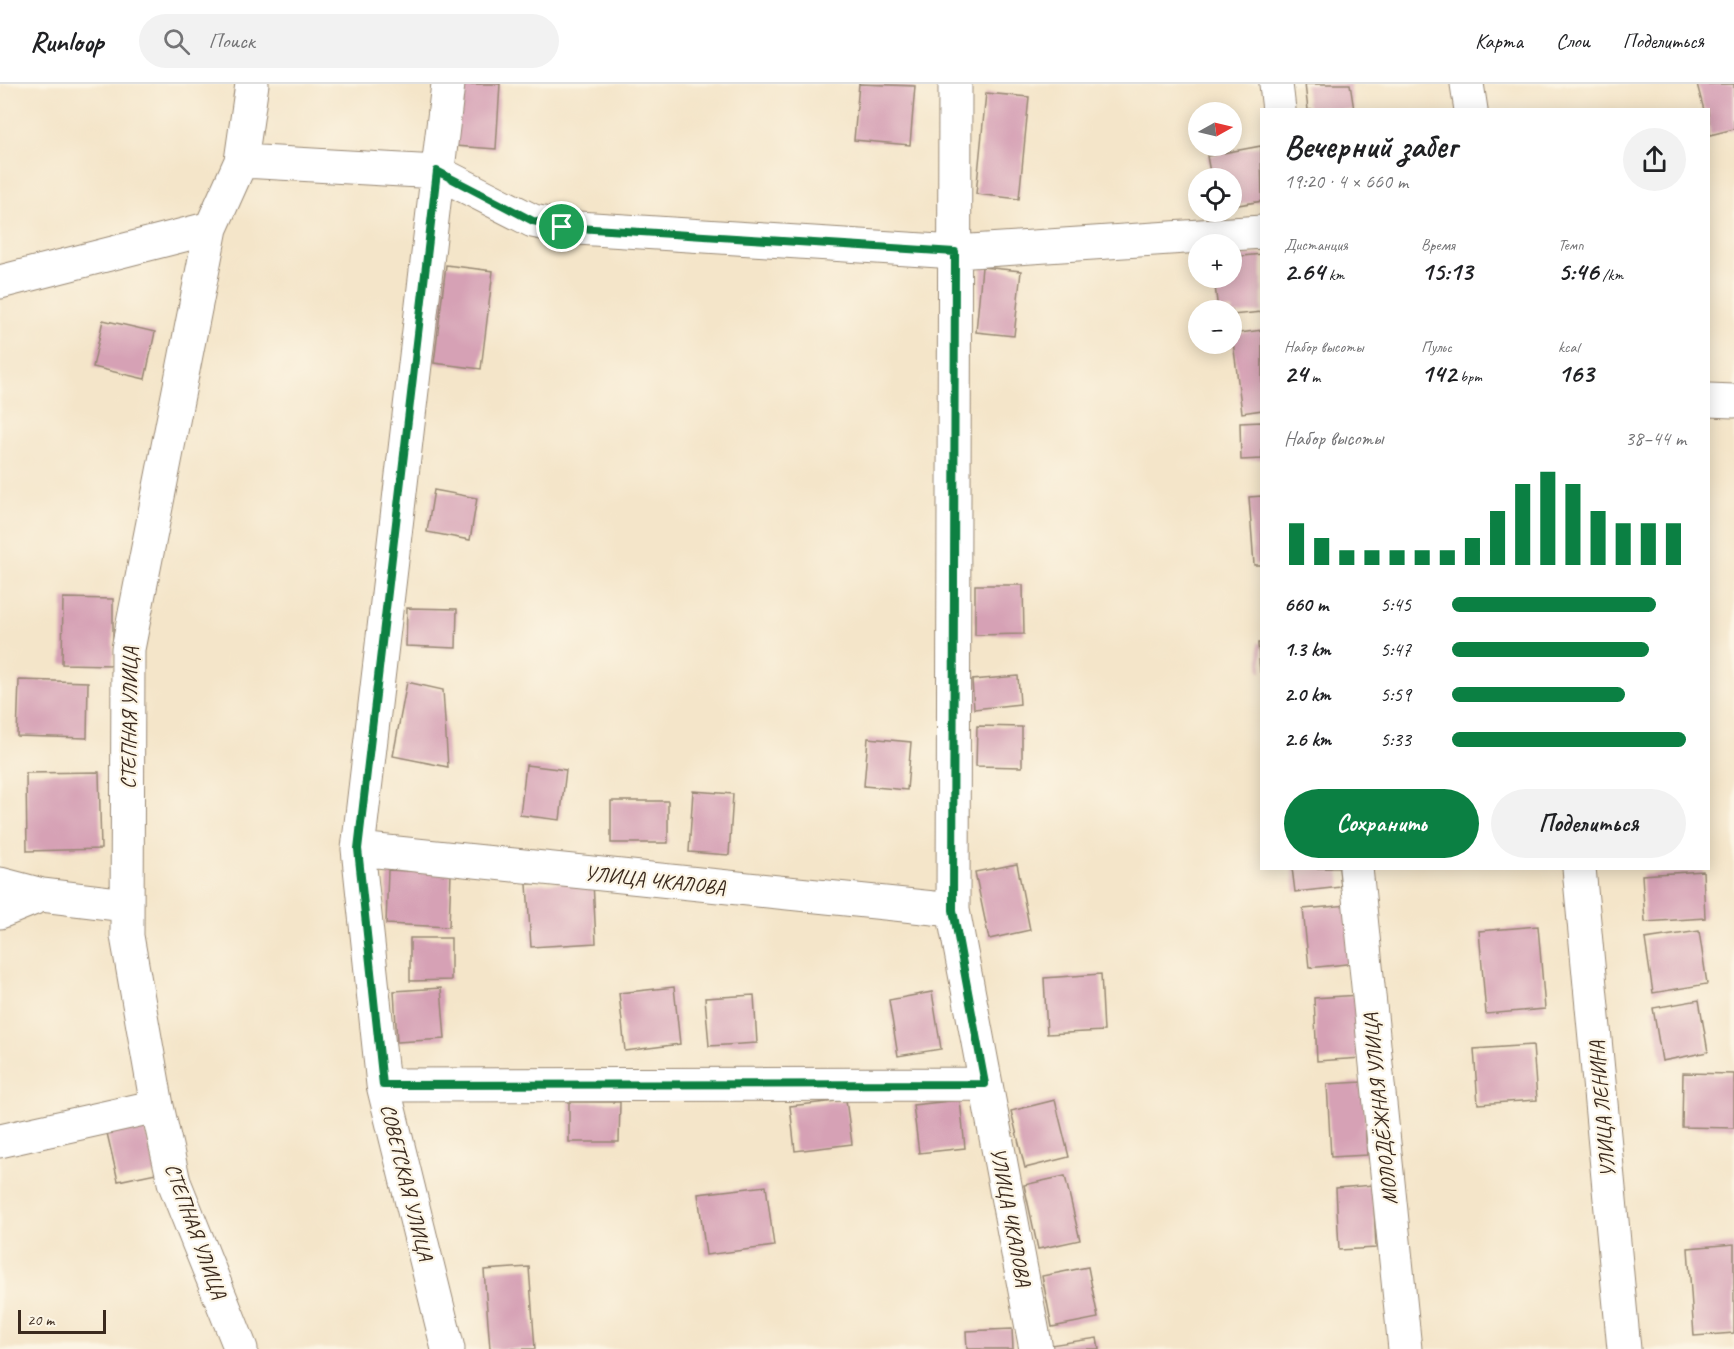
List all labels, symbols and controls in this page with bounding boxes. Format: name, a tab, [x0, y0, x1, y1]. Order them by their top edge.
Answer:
search box	[139, 14, 559, 68]
text: Runloop	[30, 24, 103, 59]
icon: search	[160, 25, 193, 58]
text: Поиск	[208, 27, 255, 55]
text: Карта	[1475, 28, 1523, 54]
text: Слои	[1556, 28, 1590, 54]
text: Поделиться	[1623, 28, 1704, 54]
north arrow	[1188, 102, 1242, 156]
map controls	[1188, 102, 1242, 354]
text: Вечерний забег	[1284, 125, 1457, 167]
button: share	[1623, 128, 1686, 191]
button: locate	[1188, 168, 1242, 222]
text: 19:20 · 4 × 660 m	[1284, 169, 1408, 194]
pin	[536, 201, 587, 252]
icon: arrive	[545, 210, 578, 243]
button: +	[1188, 234, 1242, 288]
text: Дистанция	[1284, 235, 1348, 255]
text: Время	[1421, 235, 1455, 255]
text: Темп	[1558, 235, 1584, 255]
text: 2.64	[1284, 255, 1325, 288]
text: 15:13	[1421, 255, 1473, 288]
text: 5:46	[1558, 255, 1598, 288]
text: km	[1325, 265, 1344, 285]
text: /km	[1598, 265, 1623, 285]
button: −	[1188, 300, 1242, 354]
text: Набор высоты	[1284, 337, 1363, 357]
text: Пульс	[1421, 337, 1452, 357]
text: kcal	[1558, 337, 1579, 357]
text: 24	[1284, 357, 1307, 390]
text: 142	[1421, 357, 1456, 390]
text: 163	[1558, 357, 1594, 390]
text: m	[1307, 367, 1320, 387]
text: bpm	[1456, 367, 1482, 387]
text: Набор высоты	[1284, 426, 1383, 451]
text: 38–44 m	[1625, 426, 1686, 451]
text: 660 m	[1284, 592, 1328, 617]
text: 5:45	[1380, 592, 1411, 617]
text: 1.3 km	[1284, 637, 1331, 662]
text: 5:47	[1380, 637, 1411, 662]
street label: СТЕПНАЯ УЛИЦА	[115, 646, 143, 789]
text: 2.0 km	[1284, 682, 1331, 707]
text: 5:59	[1380, 682, 1411, 707]
text: 2.6 km	[1284, 727, 1331, 752]
text: 5:33	[1380, 727, 1411, 752]
button: Сохранить	[1284, 789, 1479, 858]
button: Поделиться	[1491, 789, 1686, 858]
street label: УЛИЦА ЧКАЛОВА	[583, 860, 727, 900]
street label: МОЛОДЁЖНАЯ УЛИЦА	[1357, 1012, 1403, 1206]
street label: УЛИЦА ЛЕНИНА	[1583, 1039, 1621, 1178]
street label: СОВЕТСКАЯ УЛИЦА	[375, 1101, 439, 1264]
street label: УЛИЦА ЧКАЛОВА	[985, 1145, 1037, 1289]
street label: СТЕПНАЯ УЛИЦА	[159, 1160, 233, 1303]
scale bar	[18, 1307, 106, 1334]
text: 20 m	[27, 1310, 54, 1330]

